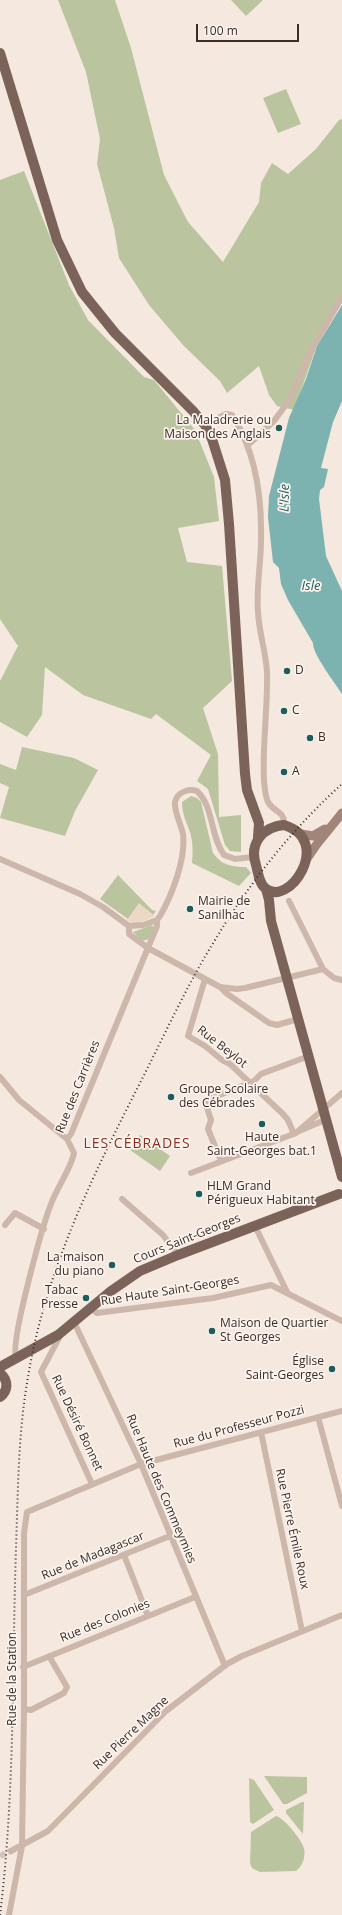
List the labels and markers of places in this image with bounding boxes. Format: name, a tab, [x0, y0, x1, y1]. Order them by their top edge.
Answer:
place label: La Maladrerie ou Maison des Anglais	[164, 414, 271, 442]
marker: La Maladrerie ou Maison des Anglais	[274, 423, 284, 433]
place label: D	[295, 664, 304, 678]
marker: D	[282, 666, 292, 676]
place label: C	[292, 704, 300, 718]
marker: C	[279, 706, 289, 716]
place label: B	[318, 731, 326, 745]
marker: B	[305, 733, 315, 743]
place label: A	[292, 765, 300, 779]
marker: A	[279, 767, 289, 777]
place label: Mairie de Sanilhac	[198, 895, 250, 923]
marker: Mairie de Sanilhac	[185, 904, 195, 914]
place label: Groupe Scolaire des Cébrades	[179, 1083, 268, 1111]
marker: Groupe Scolaire des Cébrades	[166, 1092, 176, 1102]
marker: Haute Saint-Georges bat.1	[257, 1119, 267, 1129]
place label: Haute Saint-Georges bat.1	[207, 1131, 317, 1159]
place label: HLM Grand Périgueux Habitant	[207, 1180, 315, 1208]
marker: HLM Grand Périgueux Habitant	[194, 1189, 204, 1199]
place label: La maison du piano	[47, 1251, 104, 1279]
marker: La maison du piano	[107, 1260, 117, 1270]
place label: Tabac Presse	[41, 1284, 78, 1312]
marker: Tabac Presse	[81, 1293, 91, 1303]
place label: Maison de Quartier St Georges	[220, 1317, 328, 1345]
marker: Maison de Quartier St Georges	[207, 1326, 217, 1336]
place label: Église Saint-Georges	[246, 1355, 324, 1383]
marker: Église Saint-Georges	[327, 1364, 337, 1374]

